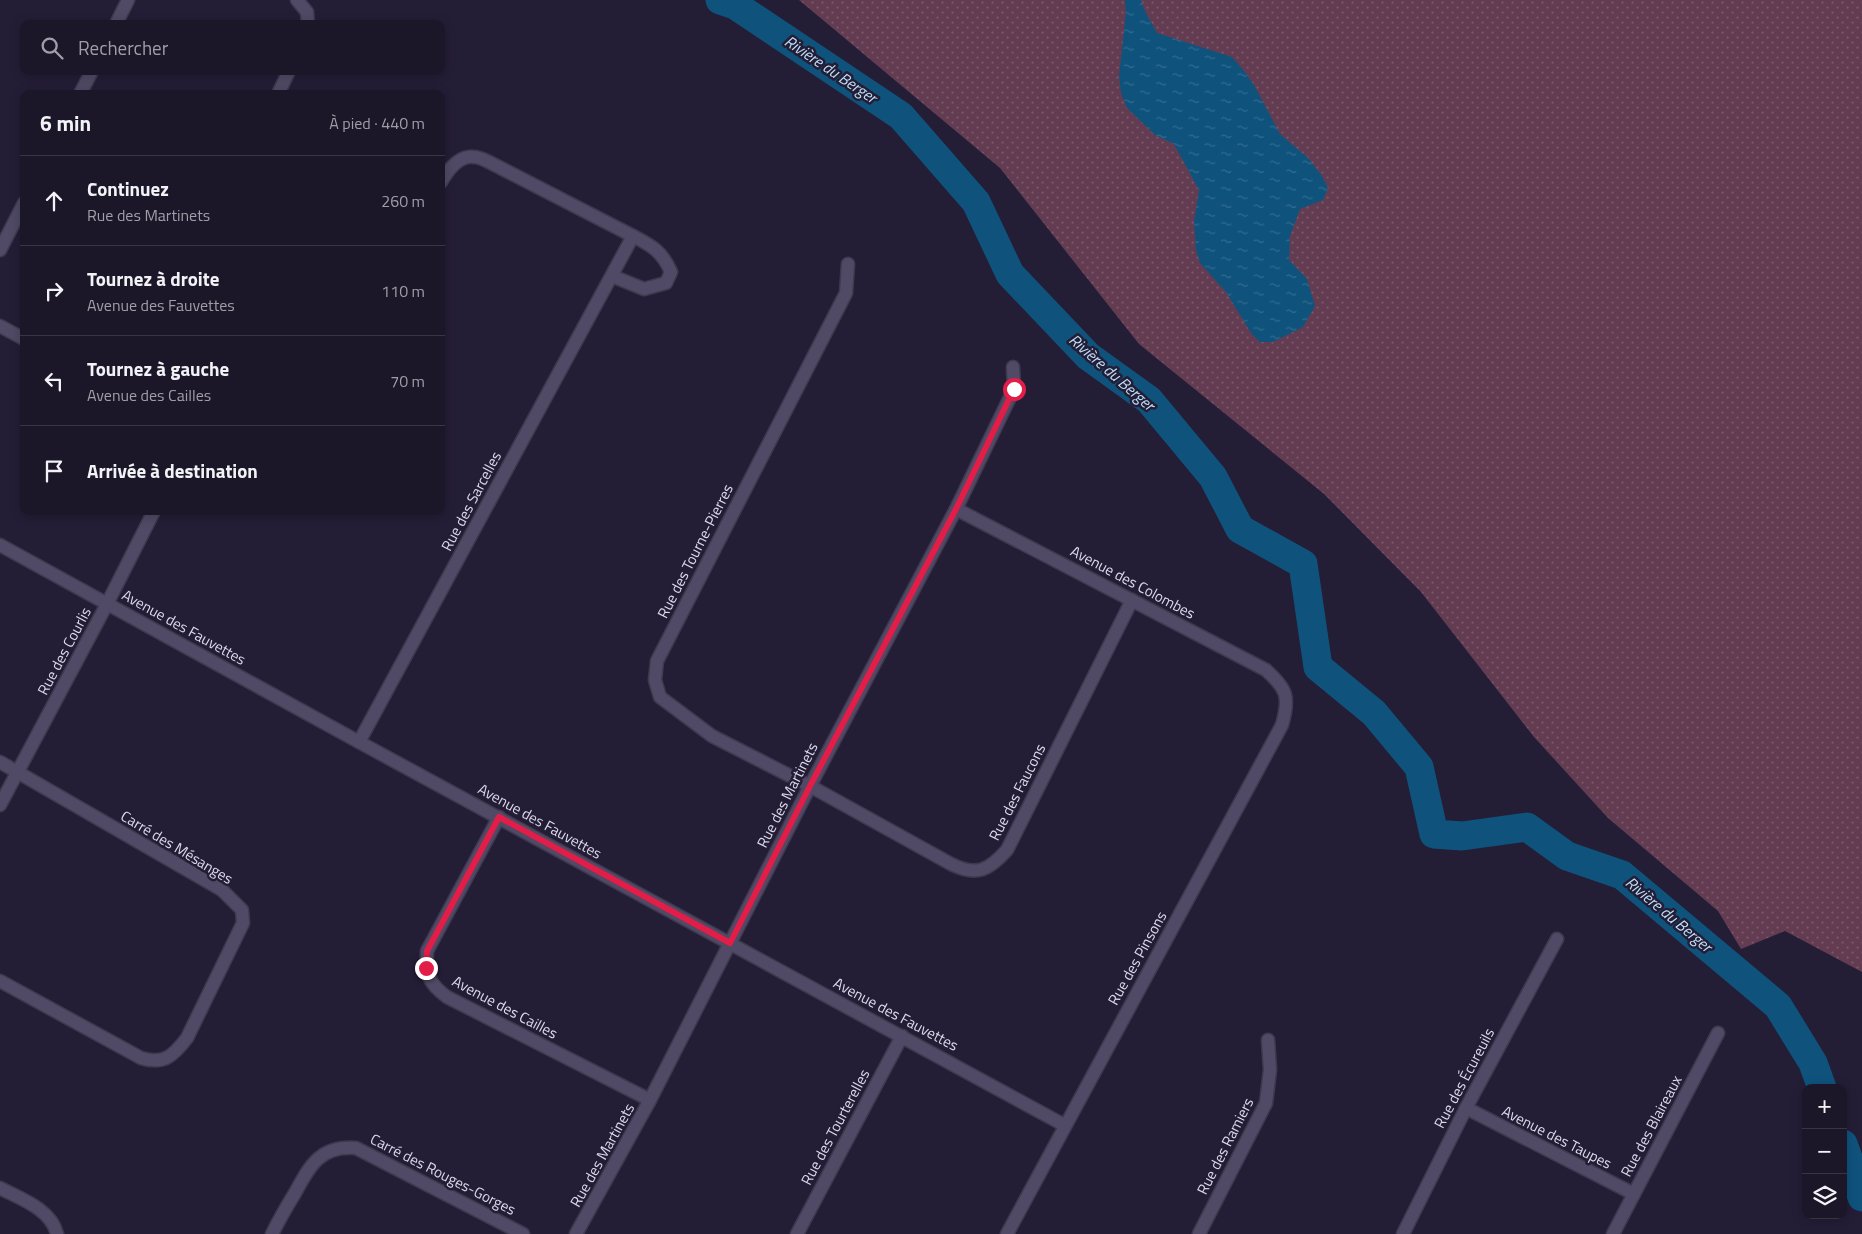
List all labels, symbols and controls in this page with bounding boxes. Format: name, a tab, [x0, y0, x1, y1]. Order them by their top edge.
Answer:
search box	[20, 20, 445, 75]
water label: Rivière du Berger	[780, 29, 884, 110]
text: Rechercher	[78, 33, 168, 62]
icon: search	[38, 34, 66, 62]
text: 6 min	[40, 107, 91, 139]
text: À pied · 440 m	[329, 111, 425, 135]
text: Continuez	[87, 174, 169, 203]
icon: ahead	[40, 187, 68, 215]
text: 260 m	[381, 189, 425, 213]
text: Rue des Martinets	[87, 203, 210, 227]
text: Tournez à droite	[87, 264, 219, 293]
icon: right	[40, 277, 68, 305]
text: 110 m	[381, 279, 425, 303]
text: Avenue des Fauvettes	[87, 293, 235, 317]
water label: Rivière du Berger	[1064, 328, 1162, 417]
text: Tournez à gauche	[87, 354, 229, 383]
icon: left	[40, 367, 68, 395]
text: 70 m	[390, 369, 425, 393]
route start	[1003, 378, 1026, 401]
text: Avenue des Cailles	[87, 383, 211, 407]
street label: Rue des Sarcelles	[435, 447, 507, 555]
text: Arrivée à destination	[87, 456, 258, 485]
icon: arrive	[40, 457, 68, 485]
street label: Rue des Tourne-Pierres	[651, 480, 739, 622]
street label: Avenue des Colombes	[1067, 539, 1199, 625]
street label: Avenue des Fauvettes	[118, 583, 250, 671]
street label: Rue des Courlis	[31, 603, 97, 699]
street label: Rue des Martinets	[751, 738, 823, 852]
street label: Rue des Faucons	[983, 739, 1051, 844]
street label: Avenue des Fauvettes	[474, 777, 606, 865]
street label: Carré des Mésanges	[116, 804, 238, 890]
water label: Rivière du Berger	[1620, 870, 1719, 959]
street label: Rue des Pinsons	[1102, 907, 1172, 1009]
route end	[415, 957, 438, 980]
street label: Avenue des Cailles	[448, 970, 562, 1044]
street label: Avenue des Fauvettes	[829, 971, 963, 1057]
street label: Rue des Écureuils	[1428, 1024, 1500, 1132]
street label: Rue des Tourterelles	[795, 1065, 875, 1189]
street label: Rue des Blaireaux	[1615, 1071, 1688, 1181]
map controls	[1802, 1084, 1847, 1219]
button: +	[1802, 1084, 1847, 1129]
street label: Rue des Ramiers	[1191, 1093, 1259, 1199]
street label: Rue des Martinets	[564, 1099, 640, 1211]
street label: Avenue des Taupes	[1498, 1099, 1616, 1175]
street label: Carré des Rouges-Gorges	[366, 1127, 520, 1221]
button: −	[1802, 1129, 1847, 1174]
button: layers	[1802, 1174, 1847, 1219]

